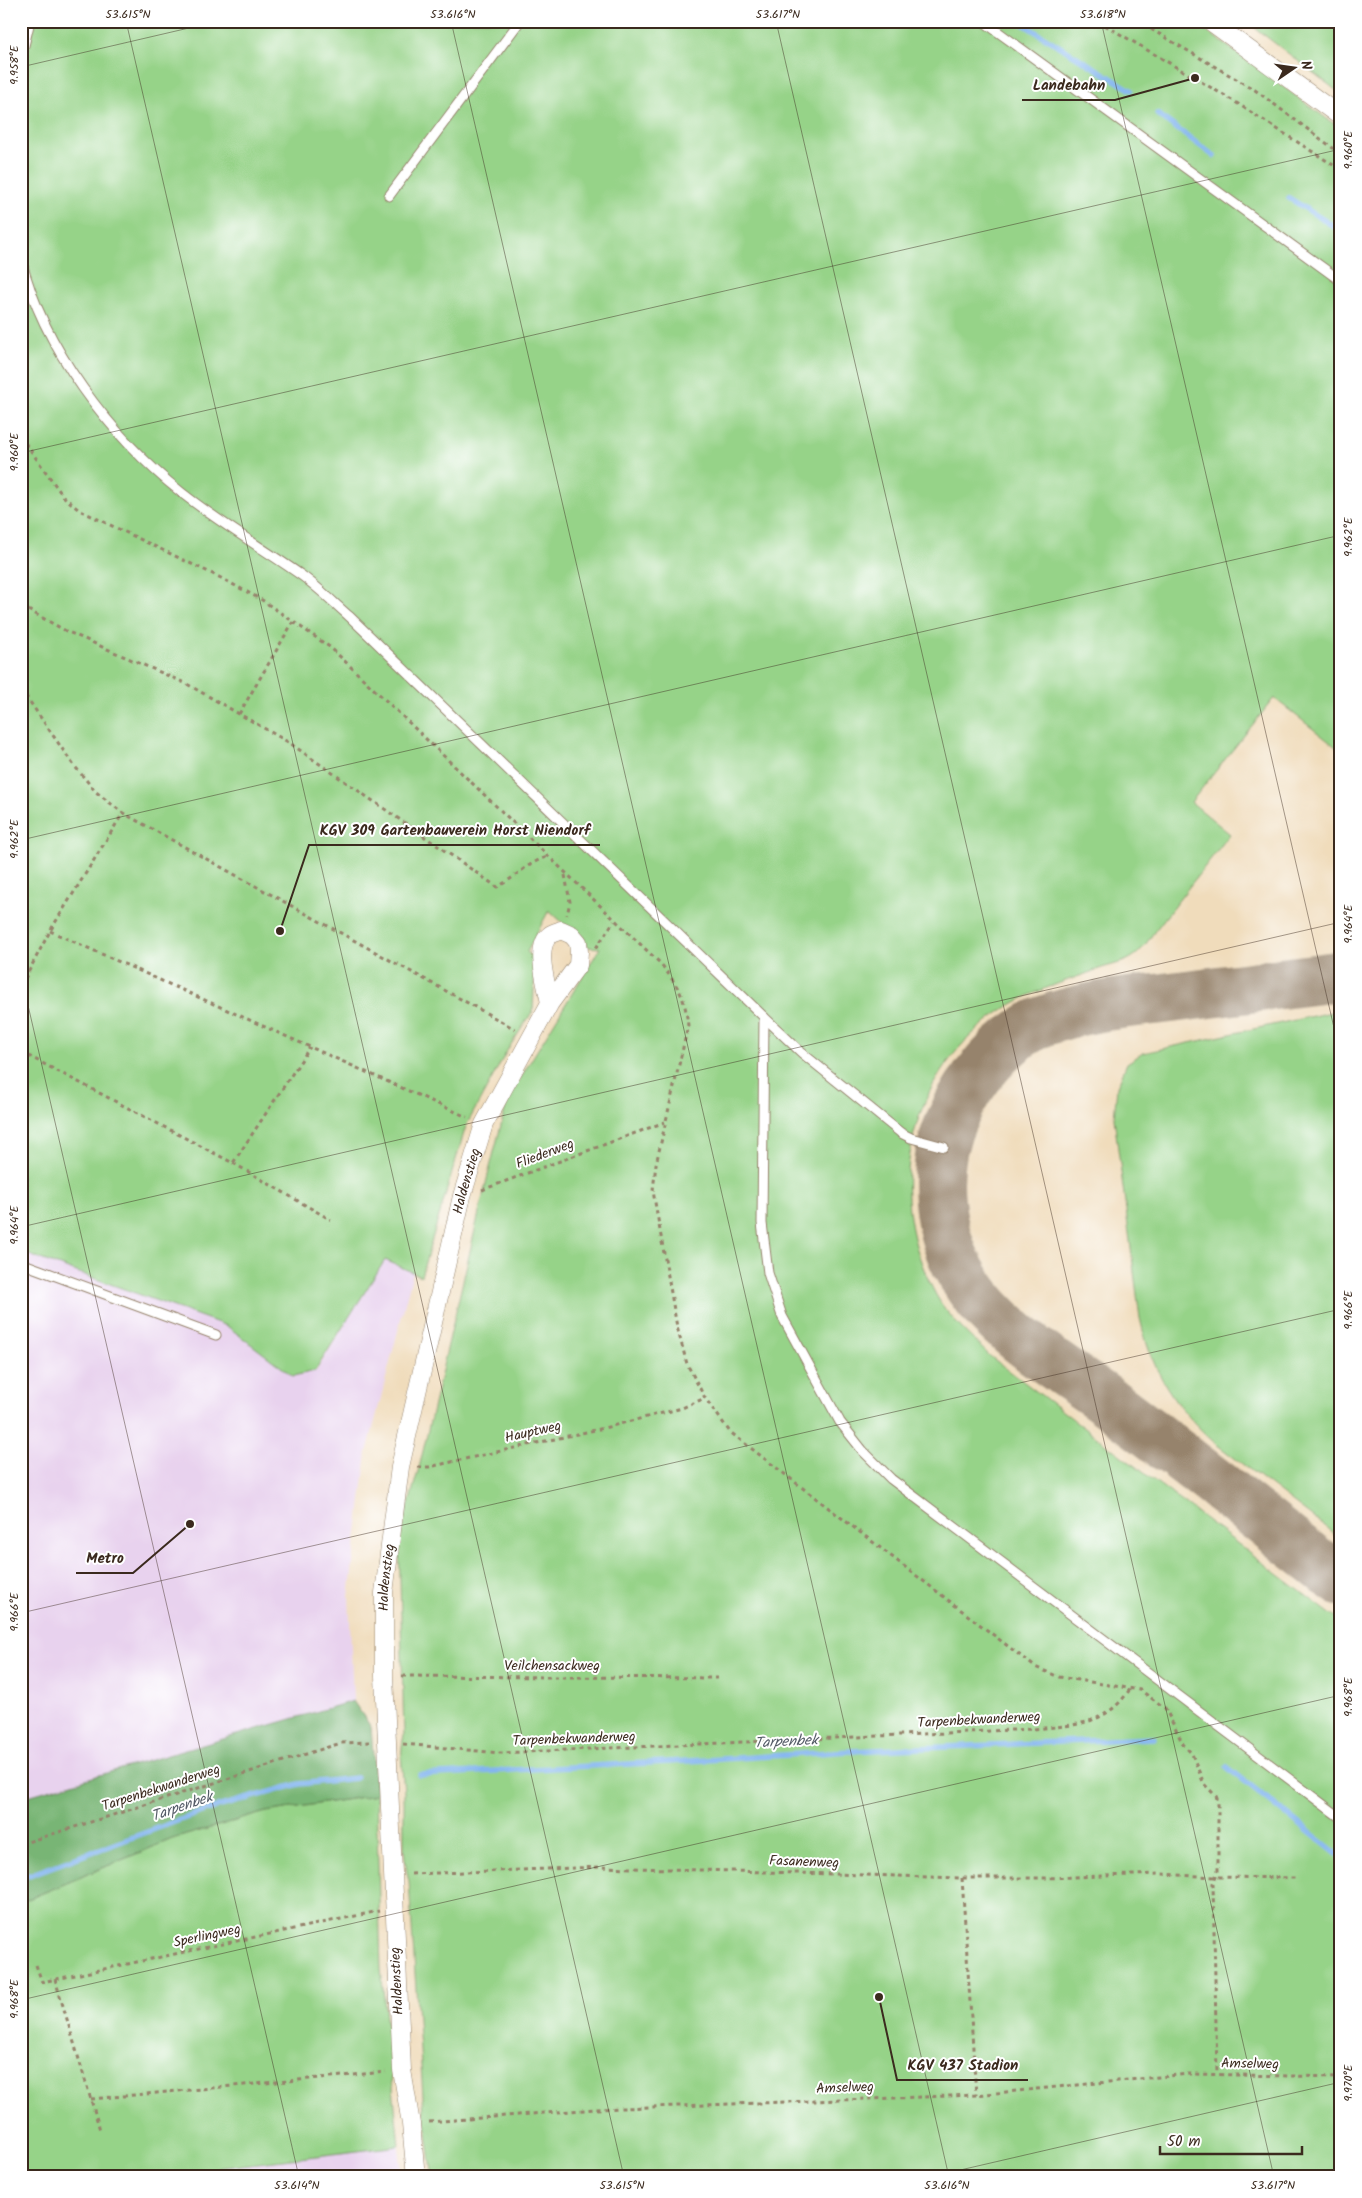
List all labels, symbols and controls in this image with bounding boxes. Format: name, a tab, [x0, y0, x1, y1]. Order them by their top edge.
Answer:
text: 53.615°N	[105, 5, 151, 24]
text: 53.616°N	[430, 5, 476, 24]
text: 53.617°N	[756, 5, 800, 24]
text: 53.618°N	[1080, 5, 1126, 24]
north arrow	[1270, 42, 1320, 92]
text: 9.958°E	[5, 44, 24, 85]
text: N	[1294, 59, 1317, 72]
callout: Landebahn	[1022, 70, 1115, 100]
text: Landebahn	[1033, 74, 1105, 98]
text: 9.960°E	[1339, 130, 1358, 169]
text: 9.960°E	[5, 432, 24, 471]
text: 9.962°E	[1339, 516, 1358, 557]
callout: KGV 309 Gartenbauverein Horst Niendorf	[309, 815, 600, 845]
text: 9.962°E	[5, 818, 24, 859]
text: KGV 309 Gartenbauverein Horst Niendorf	[320, 819, 592, 843]
text: 9.964°E	[1339, 904, 1358, 943]
street label: Fliederweg	[513, 1133, 577, 1175]
street label: Haldenstieg	[447, 1145, 487, 1216]
text: 9.964°E	[5, 1205, 24, 1244]
text: 9.966°E	[1339, 1290, 1358, 1330]
street label: Hauptweg	[503, 1415, 563, 1449]
street label: Haldenstieg	[373, 1542, 401, 1611]
callout: Metro	[76, 1543, 133, 1573]
text: Metro	[86, 1547, 124, 1571]
text: 9.966°E	[5, 1592, 24, 1632]
street label: Veilchensackweg	[504, 1655, 600, 1677]
text: 9.968°E	[1339, 1676, 1358, 1717]
street label: Tarpenbekwanderweg	[917, 1706, 1041, 1734]
street label: Tarpenbekwanderweg	[512, 1726, 636, 1752]
water label: Tarpenbek	[754, 1728, 820, 1756]
street label: Tarpenbekwanderweg	[100, 1761, 222, 1815]
water label: Tarpenbek	[149, 1788, 215, 1826]
street label: Fasanenweg	[769, 1850, 839, 1874]
street label: Sperlingweg	[171, 1918, 243, 1954]
street label: Haldenstieg	[384, 1947, 410, 2015]
text: 9.968°E	[5, 1978, 24, 2019]
callout: KGV 437 Stadion	[897, 2050, 1028, 2080]
street label: Amselweg	[1221, 2052, 1279, 2076]
text: KGV 437 Stadion	[908, 2054, 1018, 2078]
text: 9.970°E	[1339, 2063, 1358, 2102]
street label: Amselweg	[816, 2076, 874, 2100]
scale bar	[1160, 2123, 1302, 2155]
text: 50 m	[1167, 2130, 1201, 2154]
text: 53.614°N	[274, 2176, 320, 2195]
text: 53.615°N	[599, 2176, 645, 2195]
text: 53.616°N	[924, 2176, 970, 2195]
text: 53.617°N	[1251, 2176, 1295, 2195]

